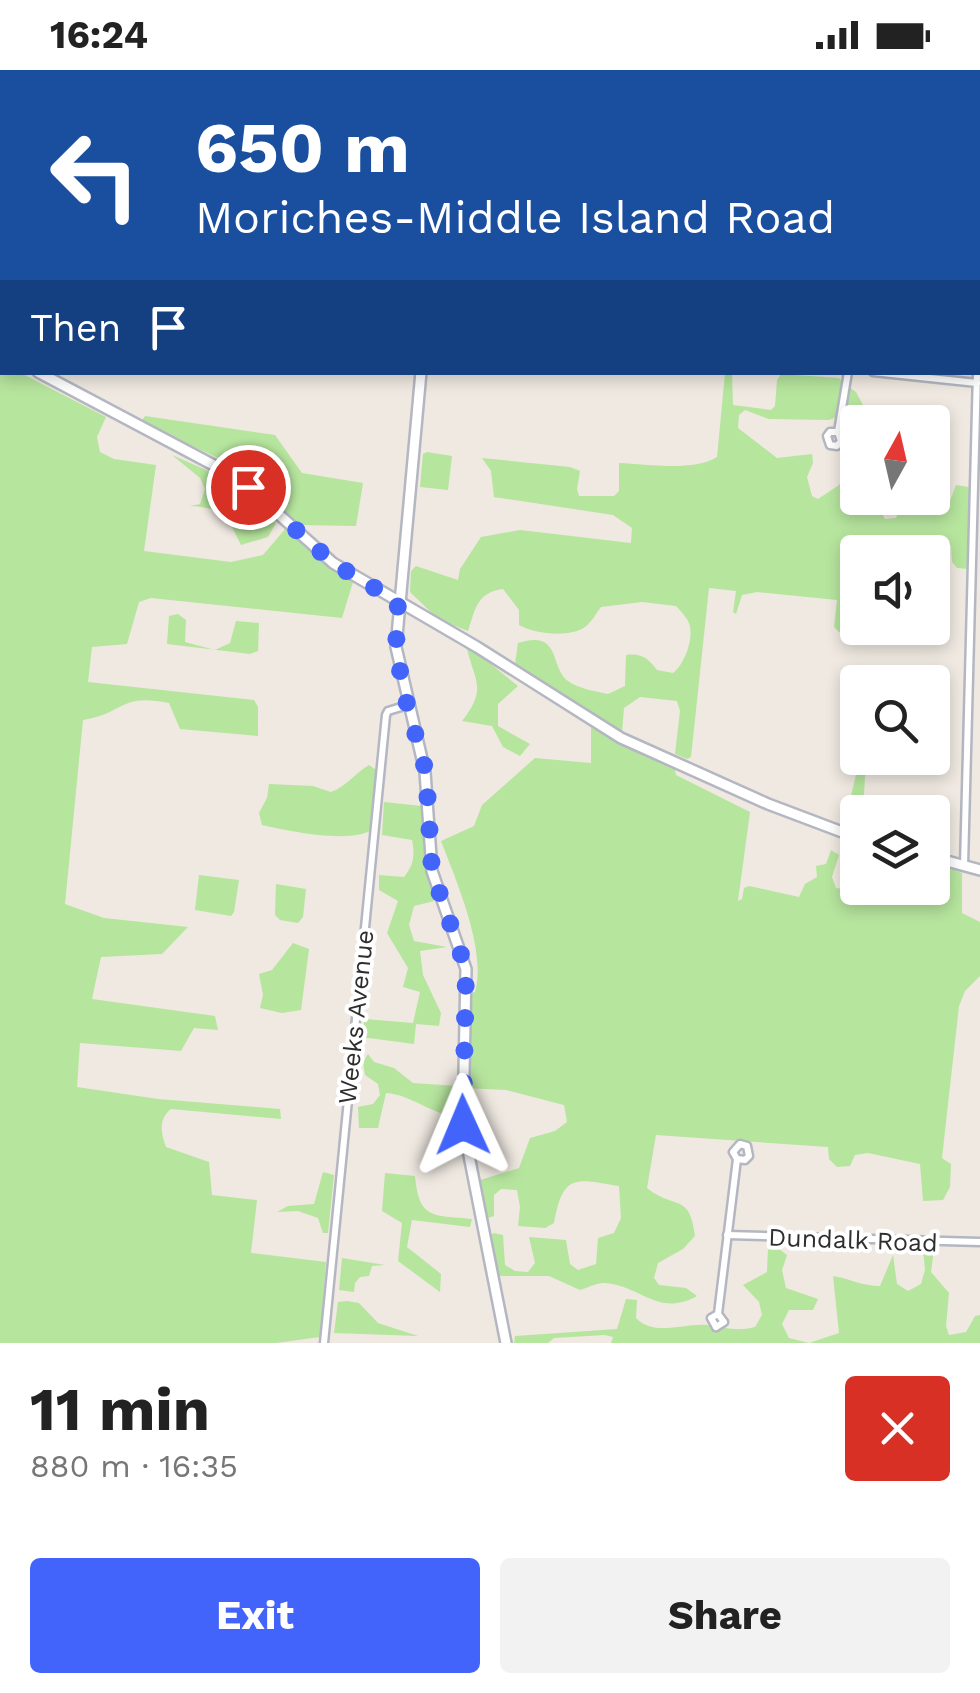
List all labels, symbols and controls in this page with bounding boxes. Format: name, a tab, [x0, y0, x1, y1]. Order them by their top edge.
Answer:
text: 16:24	[50, 13, 148, 57]
text: 650 m	[195, 107, 410, 189]
icon: left	[30, 110, 160, 240]
text: Moriches-Middle Island Road	[195, 191, 835, 244]
icon: arrive	[141, 300, 196, 355]
text: Then	[30, 306, 121, 350]
north arrow	[840, 405, 950, 515]
map controls	[840, 405, 950, 905]
pin	[206, 445, 291, 530]
icon: arrive	[221, 460, 276, 515]
button: sound	[840, 535, 950, 645]
button: search	[840, 665, 950, 775]
button: layers	[840, 795, 950, 905]
street label: Weeks Avenue	[332, 928, 380, 1106]
position arrow	[411, 1073, 515, 1177]
street label: Dundalk Road	[768, 1223, 938, 1257]
text: 11 min	[30, 1374, 210, 1445]
button: close	[845, 1376, 950, 1481]
text: 880 m · 16:35	[30, 1447, 238, 1485]
button: Exit	[30, 1558, 480, 1673]
button: Share	[500, 1558, 950, 1673]

